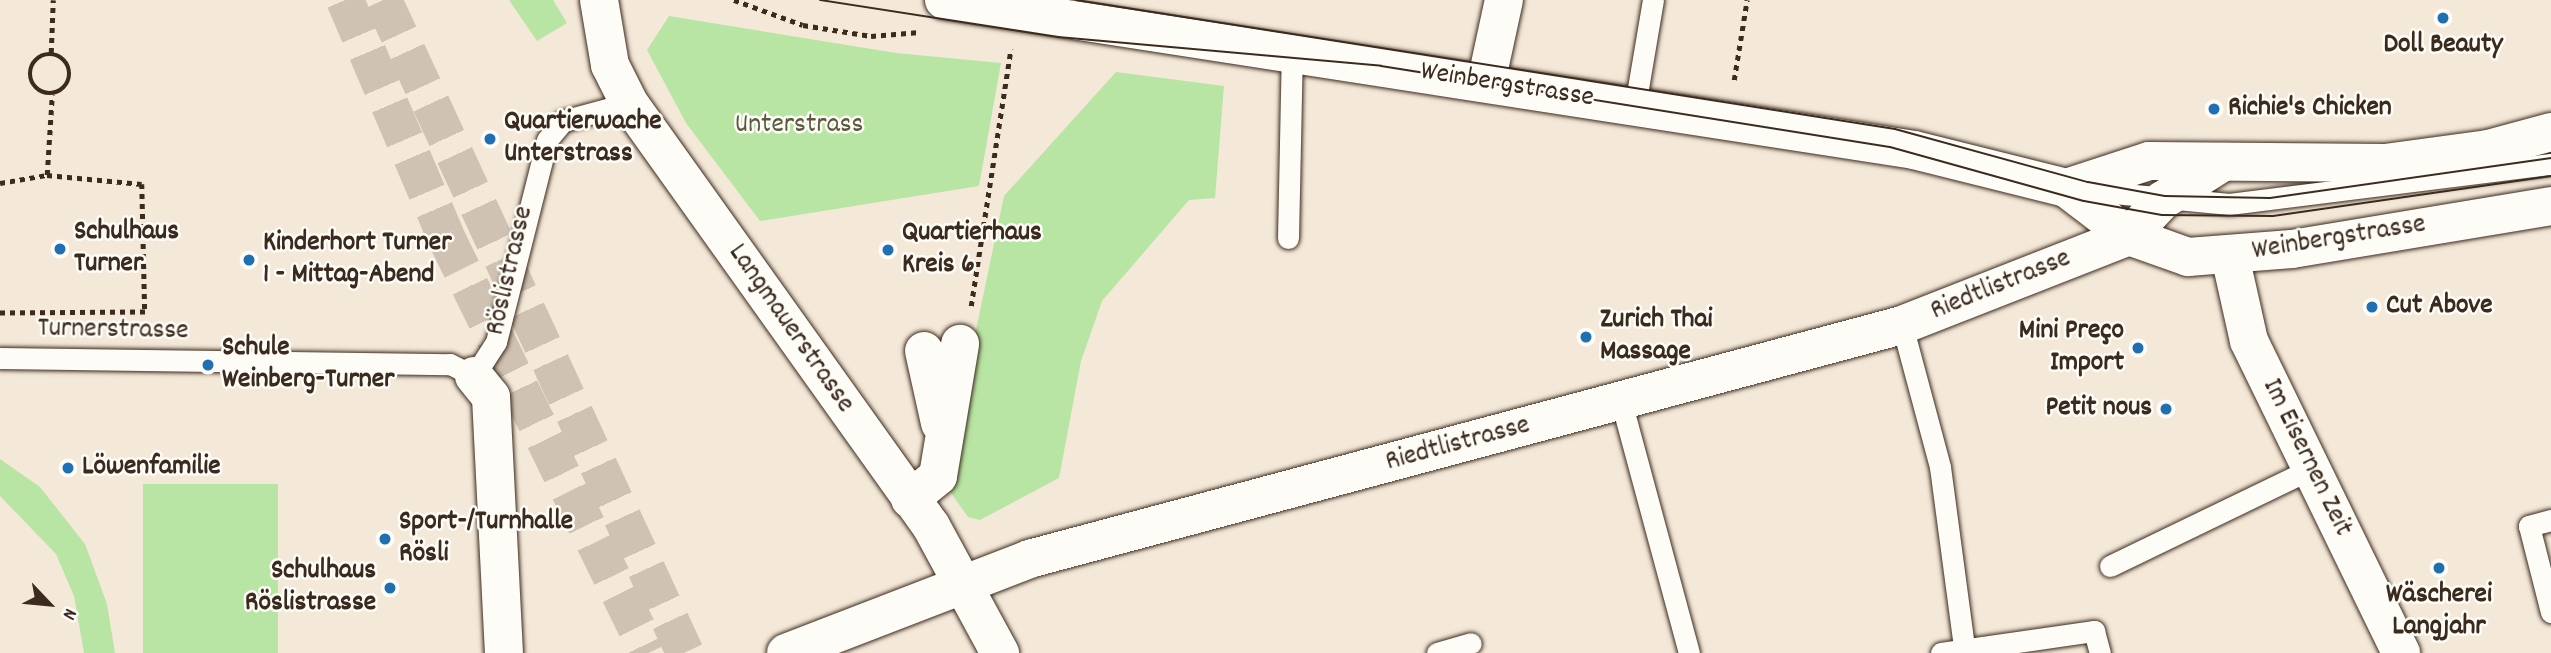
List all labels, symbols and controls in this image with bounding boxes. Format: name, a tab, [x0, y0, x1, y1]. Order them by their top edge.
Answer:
marker: Doll Beauty	[2435, 10, 2451, 26]
place label: Doll Beauty	[2383, 29, 2503, 63]
street label: Weinbergstrasse	[1418, 56, 1596, 116]
place label: Richie's Chicken	[2228, 92, 2392, 126]
marker: Richie's Chicken	[2206, 101, 2222, 117]
place label: Quartierwache Unterstrass	[504, 106, 662, 172]
park label: Unterstrass	[735, 109, 863, 143]
marker: Quartierwache Unterstrass	[482, 131, 498, 147]
street label: Röslistrasse	[480, 203, 542, 339]
street label: Weinbergstrasse	[2250, 209, 2428, 269]
place label: Schulhaus Turner	[74, 216, 179, 282]
place label: Quartierhaus Kreis 6	[902, 217, 1042, 283]
place label: Kinderhort Turner 1 - Mittag-Abend	[263, 227, 452, 293]
street label: Langmauerstrasse	[719, 238, 861, 420]
marker: Schulhaus Turner	[52, 241, 68, 257]
marker: Quartierhaus Kreis 6	[880, 242, 896, 258]
street label: Riedtlistrasse	[1926, 243, 2076, 329]
marker: Kinderhort Turner 1 - Mittag-Abend	[241, 252, 257, 268]
place label: Cut Above	[2386, 290, 2493, 324]
marker: Cut Above	[2364, 299, 2380, 315]
place label: Zurich Thai Massage	[1600, 304, 1713, 370]
street label: Turnerstrasse	[37, 313, 189, 349]
place label: Mini Preço Import	[2019, 315, 2124, 381]
marker: Zurich Thai Massage	[1578, 329, 1594, 345]
place label: Schule Weinberg-Turner	[222, 332, 394, 398]
marker: Mini Preço Import	[2130, 340, 2146, 356]
marker: Schule Weinberg-Turner	[200, 357, 216, 373]
street label: Im Eisernen Zeit	[2253, 374, 2359, 542]
place label: Petit nous	[2046, 392, 2152, 426]
marker: Petit nous	[2158, 401, 2174, 417]
street label: Riedtlistrasse	[1382, 410, 1534, 480]
place label: Löwenfamilie	[82, 451, 221, 485]
marker: Löwenfamilie	[60, 460, 76, 476]
place label: Sport-/Turnhalle Rösli	[399, 506, 573, 572]
marker: Sport-/Turnhalle Rösli	[377, 531, 393, 547]
place label: Schulhaus Röslistrasse	[245, 555, 376, 621]
marker: Wäscherei Langjahr	[2431, 560, 2447, 576]
north arrow	[14, 569, 84, 639]
place label: Wäscherei Langjahr	[2386, 579, 2492, 645]
marker: Schulhaus Röslistrasse	[382, 580, 398, 596]
text: N	[54, 603, 83, 624]

